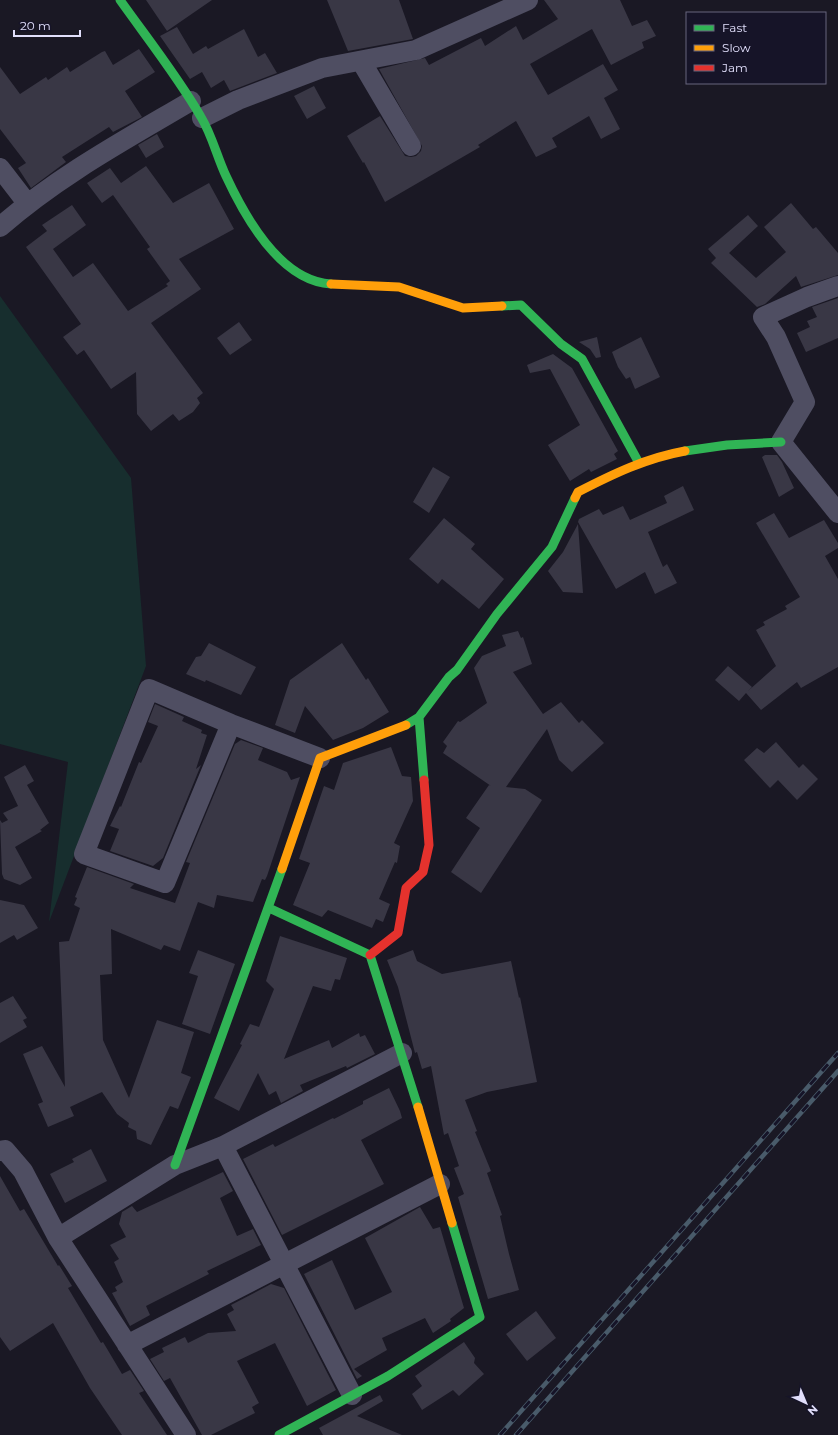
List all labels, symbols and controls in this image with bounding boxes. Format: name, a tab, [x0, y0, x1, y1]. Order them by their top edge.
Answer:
scale bar	[14, 12, 80, 38]
legend	[686, 12, 826, 84]
text: 20 m	[20, 18, 51, 33]
text: Fast	[722, 20, 747, 35]
text: Slow	[722, 40, 751, 55]
text: Jam	[721, 60, 748, 75]
north arrow	[786, 1383, 826, 1423]
text: N	[805, 1402, 821, 1418]

